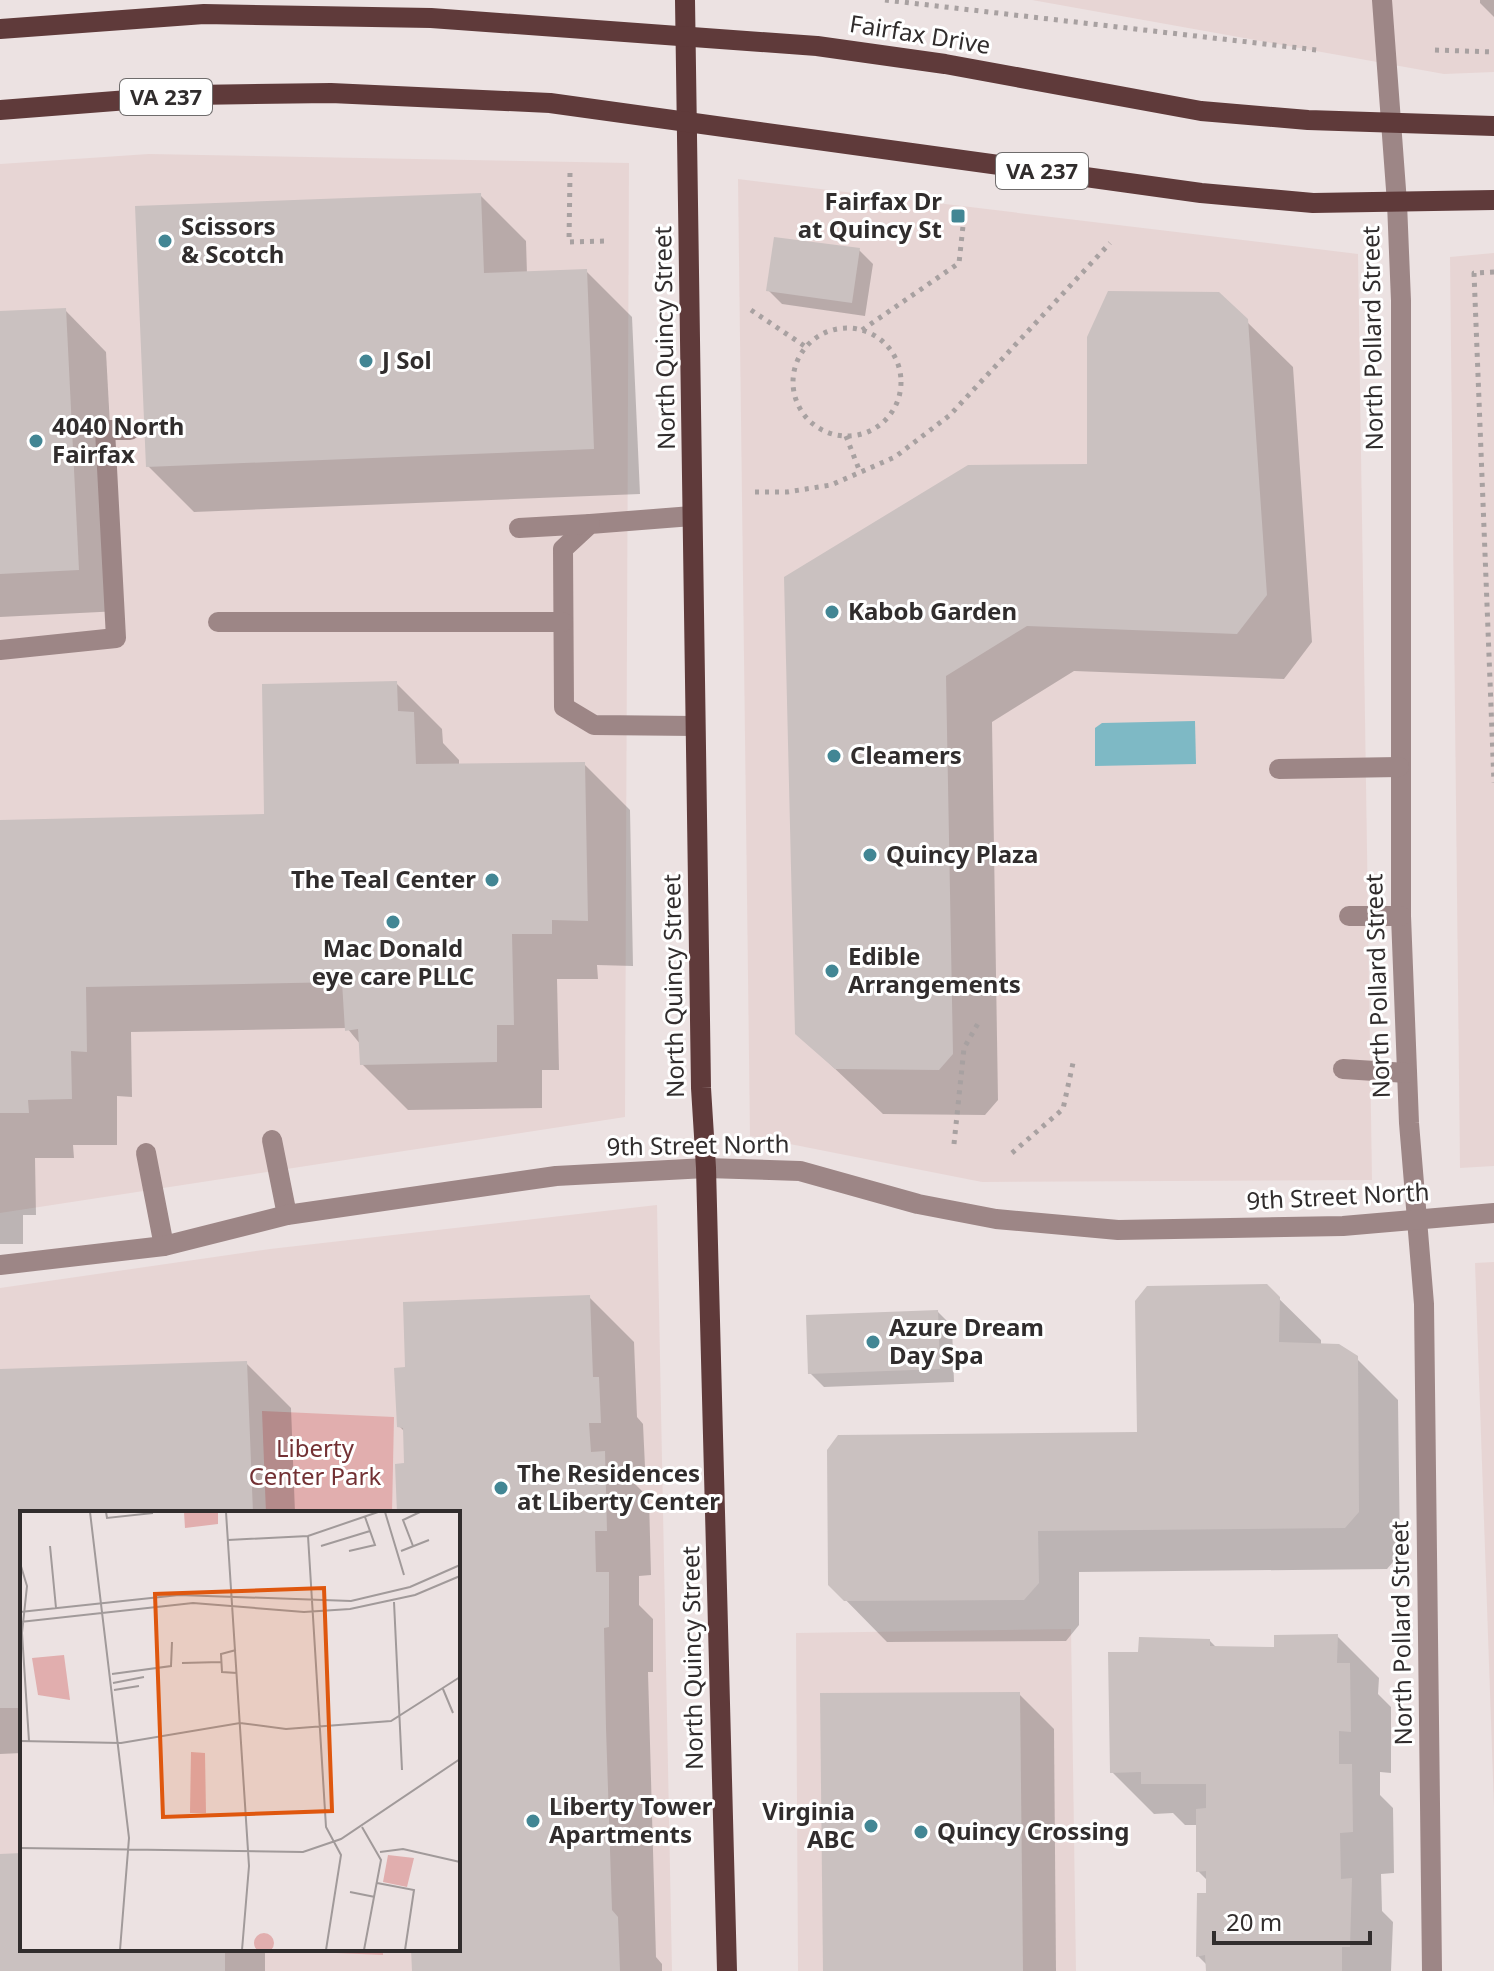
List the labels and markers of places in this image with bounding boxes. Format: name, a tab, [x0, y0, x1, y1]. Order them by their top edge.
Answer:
place label: Fairfax Dr at Quincy St	[798, 184, 942, 245]
marker: Fairfax Dr at Quincy St	[949, 207, 967, 225]
place label: Scissors & Scotch	[181, 209, 284, 270]
marker: Scissors & Scotch	[156, 232, 174, 250]
place label: J Sol	[380, 343, 432, 376]
marker: J Sol	[357, 352, 375, 370]
place label: 4040 North Fairfax	[52, 409, 184, 470]
marker: 4040 North Fairfax	[27, 432, 45, 450]
place label: Kabob Garden	[848, 594, 1017, 627]
marker: Kabob Garden	[823, 603, 841, 621]
place label: Cleamers	[850, 738, 962, 771]
marker: Cleamers	[825, 747, 843, 765]
place label: Quincy Plaza	[886, 837, 1038, 870]
marker: Quincy Plaza	[861, 846, 879, 864]
place label: The Teal Center	[291, 862, 476, 895]
marker: The Teal Center	[483, 871, 501, 889]
marker: Mac Donald eye care PLLC	[384, 913, 402, 931]
place label: Mac Donald eye care PLLC	[312, 931, 474, 992]
place label: Edible Arrangements	[848, 939, 1021, 1000]
marker: Edible Arrangements	[823, 962, 841, 980]
place label: Azure Dream Day Spa	[889, 1310, 1044, 1371]
marker: Azure Dream Day Spa	[864, 1333, 882, 1351]
place label: The Residences at Liberty Center	[517, 1456, 720, 1517]
marker: The Residences at Liberty Center	[492, 1479, 510, 1497]
place label: Liberty Tower Apartments	[549, 1789, 713, 1850]
place label: Virginia ABC	[762, 1794, 855, 1855]
marker: Liberty Tower Apartments	[524, 1812, 542, 1830]
place label: Quincy Crossing	[937, 1814, 1129, 1847]
marker: Virginia ABC	[862, 1817, 880, 1835]
marker: Quincy Crossing	[912, 1823, 930, 1841]

